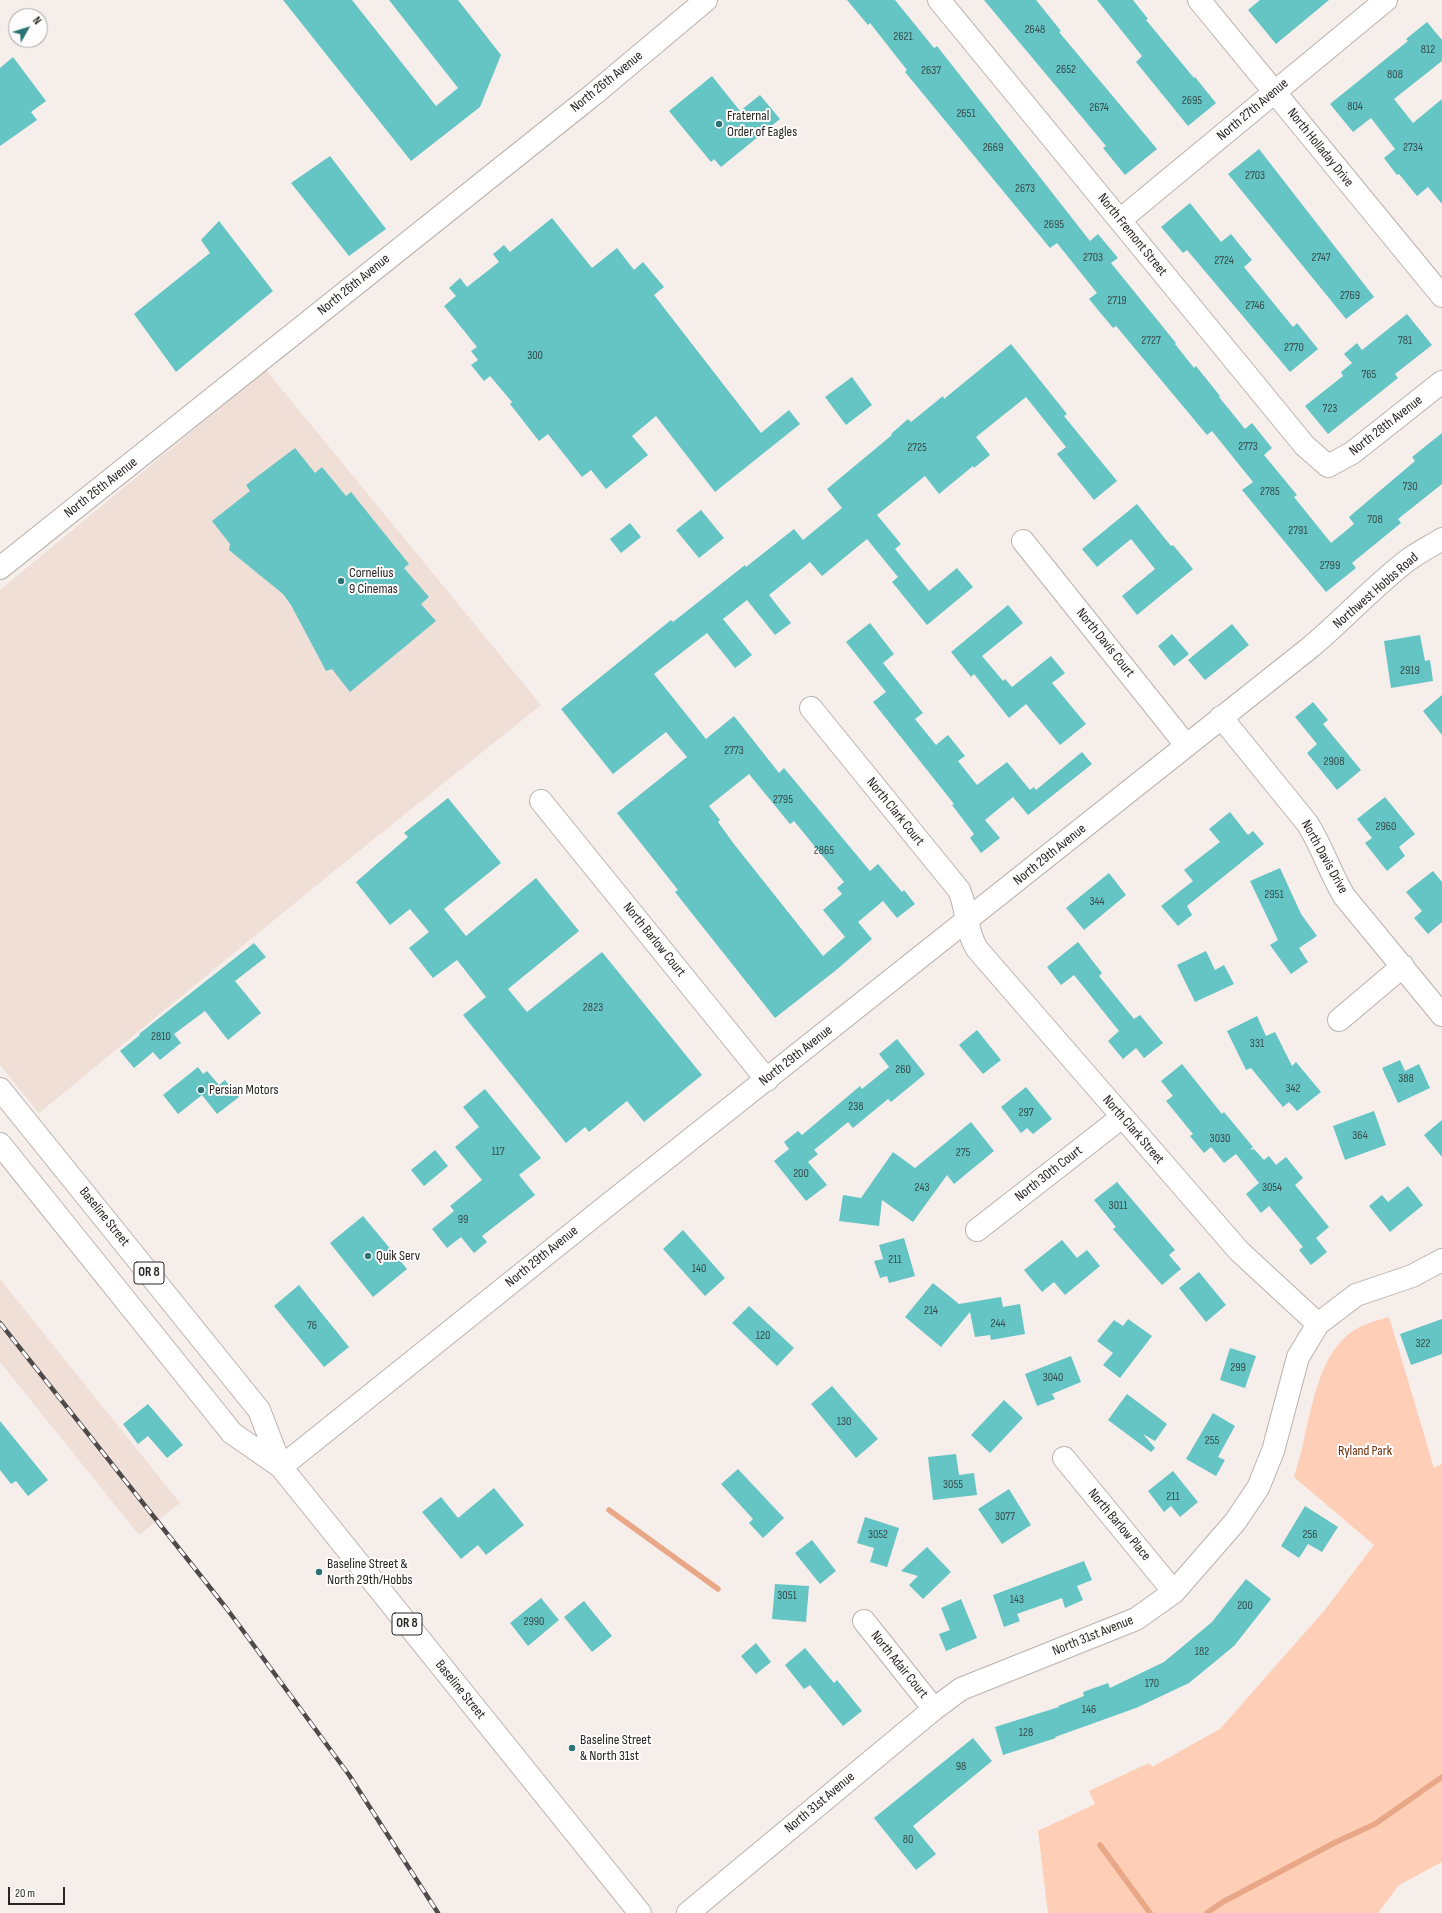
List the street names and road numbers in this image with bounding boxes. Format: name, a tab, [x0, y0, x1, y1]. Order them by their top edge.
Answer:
street label: North 26th Avenue	[567, 48, 647, 116]
street label: North 27th Avenue	[1214, 75, 1292, 145]
street label: North Holladay Drive	[1283, 105, 1357, 191]
street label: North Fremont Street	[1094, 190, 1170, 280]
street label: North 26th Avenue	[314, 251, 394, 319]
street label: North 28th Avenue	[1346, 392, 1426, 460]
street label: North 26th Avenue	[61, 454, 141, 522]
street label: Northwest Hobbs Road	[1330, 549, 1422, 633]
street label: North Davis Court	[1072, 605, 1138, 681]
street label: North Clark Court	[862, 775, 928, 849]
street label: North Davis Drive	[1297, 817, 1351, 897]
street label: North 29th Avenue	[1010, 821, 1090, 889]
street label: North Barlow Court	[619, 900, 689, 980]
street label: North 29th Avenue	[756, 1022, 836, 1090]
street label: North Clark Street	[1099, 1092, 1167, 1168]
street label: North 30th Court	[1012, 1142, 1086, 1206]
street label: Baseline Street	[75, 1184, 133, 1250]
street label: North 29th Avenue	[502, 1223, 582, 1291]
road number: OR 8	[134, 1262, 164, 1284]
street label: North Barlow Place	[1084, 1486, 1154, 1564]
street label: North 31st Avenue	[1050, 1612, 1136, 1660]
road number: OR 8	[392, 1613, 422, 1635]
street label: North Adair Court	[867, 1628, 931, 1702]
street label: Baseline Street	[431, 1657, 489, 1723]
street label: North 31st Avenue	[782, 1769, 858, 1837]

